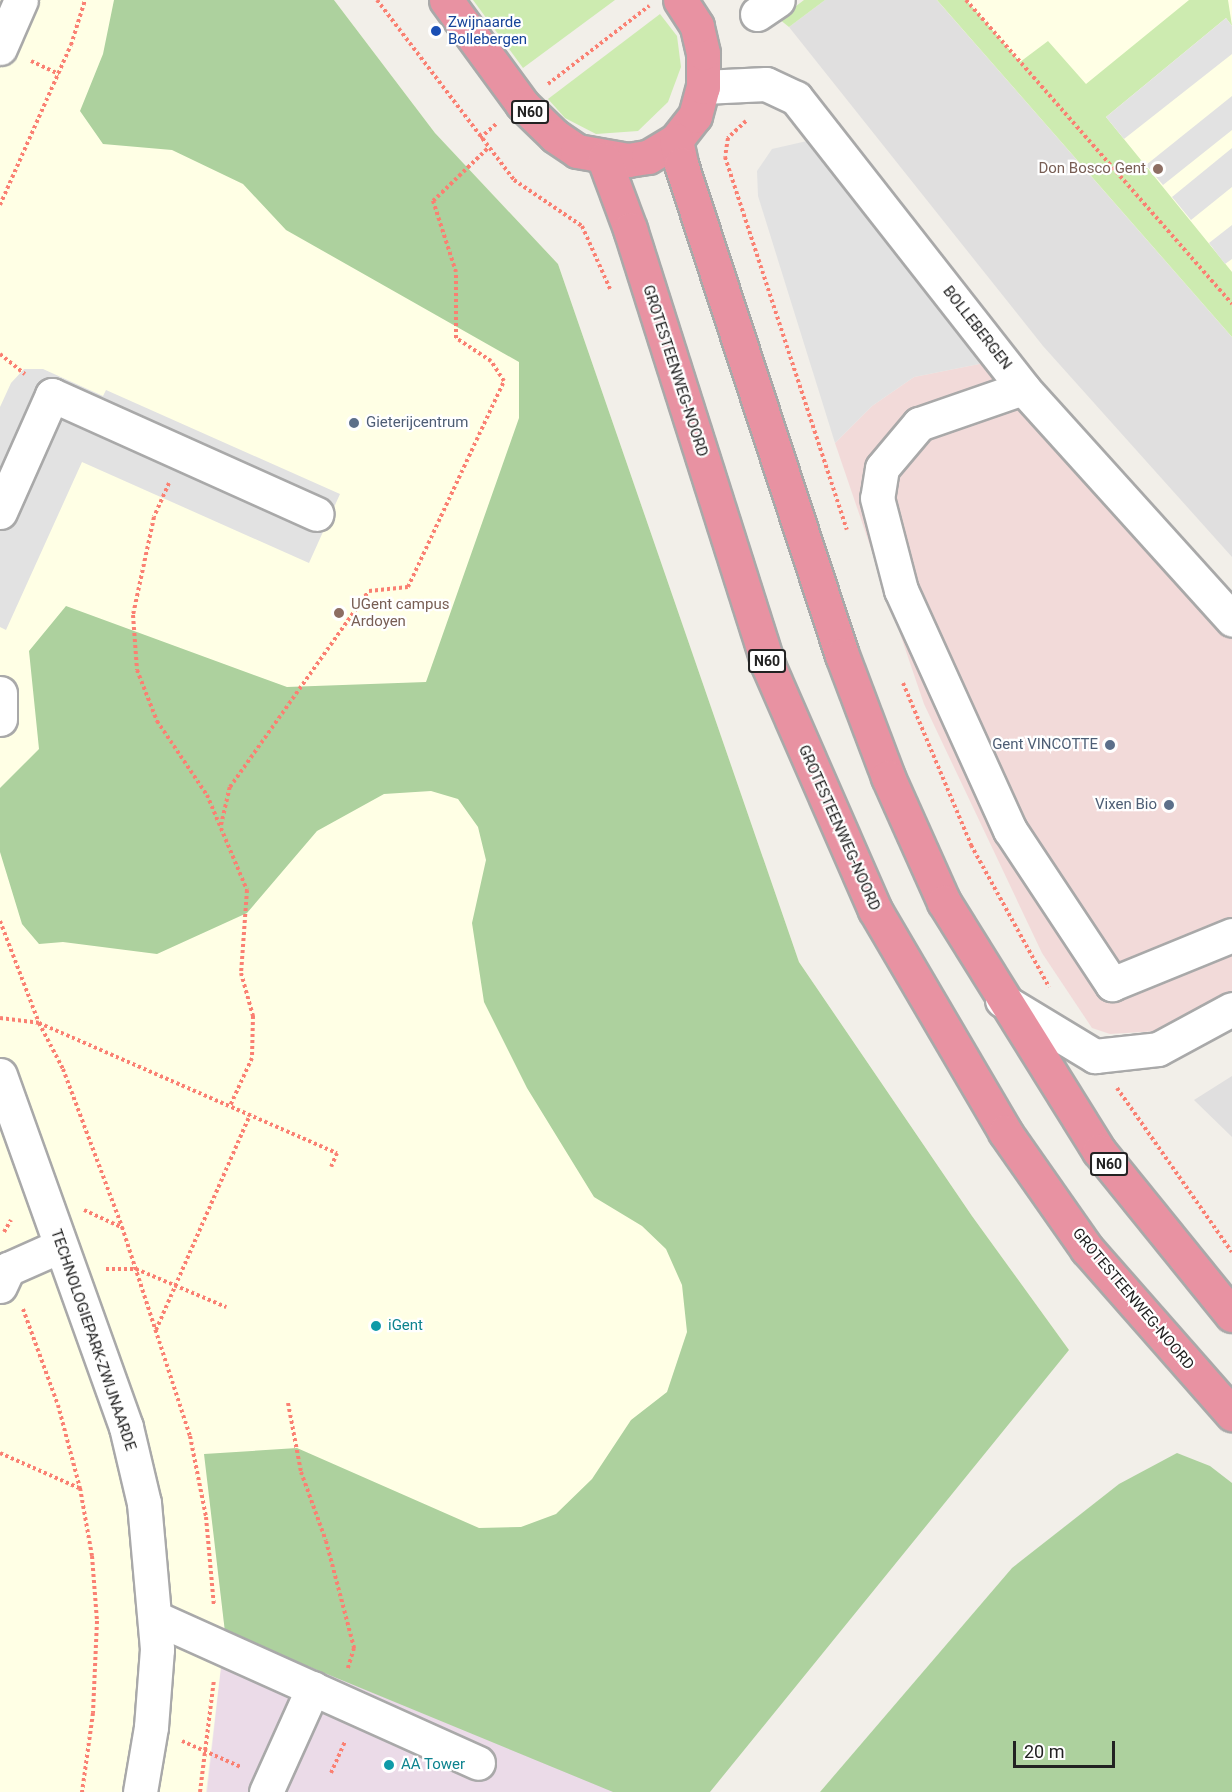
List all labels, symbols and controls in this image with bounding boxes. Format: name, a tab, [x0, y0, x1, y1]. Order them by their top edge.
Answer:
place label: Zwijnaarde Bollebergen	[448, 13, 527, 48]
marker: Zwijnaarde Bollebergen	[429, 24, 443, 38]
road number: N60	[510, 101, 550, 123]
place label: Don Bosco Gent	[1038, 160, 1146, 178]
marker: Don Bosco Gent	[1151, 162, 1165, 176]
street label: GROTESTEENWEG-NOORD	[639, 283, 711, 459]
street label: BOLLEBERGEN	[939, 283, 1015, 373]
place label: Gieterijcentrum	[366, 414, 469, 432]
marker: Gieterijcentrum	[347, 416, 361, 430]
place label: UGent campus Ardoyen	[351, 595, 449, 630]
marker: UGent campus Ardoyen	[332, 606, 346, 620]
road number: N60	[748, 650, 786, 672]
place label: Gent VINCOTTE	[992, 736, 1098, 754]
marker: Gent VINCOTTE	[1103, 738, 1117, 752]
street label: GROTESTEENWEG-NOORD	[794, 742, 884, 914]
place label: Vixen Bio	[1095, 796, 1157, 814]
marker: Vixen Bio	[1162, 798, 1176, 812]
road number: N60	[1090, 1153, 1128, 1175]
street label: GROTESTEENWEG-NOORD	[1068, 1225, 1198, 1373]
street label: TECHNOLOGIEPARK-ZWIJNAARDE	[47, 1227, 139, 1453]
place label: iGent	[388, 1317, 423, 1335]
marker: iGent	[369, 1319, 383, 1333]
scale bar	[1016, 1729, 1118, 1767]
text: 20 m	[1024, 1741, 1064, 1762]
place label: AA Tower	[401, 1756, 465, 1774]
marker: AA Tower	[382, 1758, 396, 1772]

